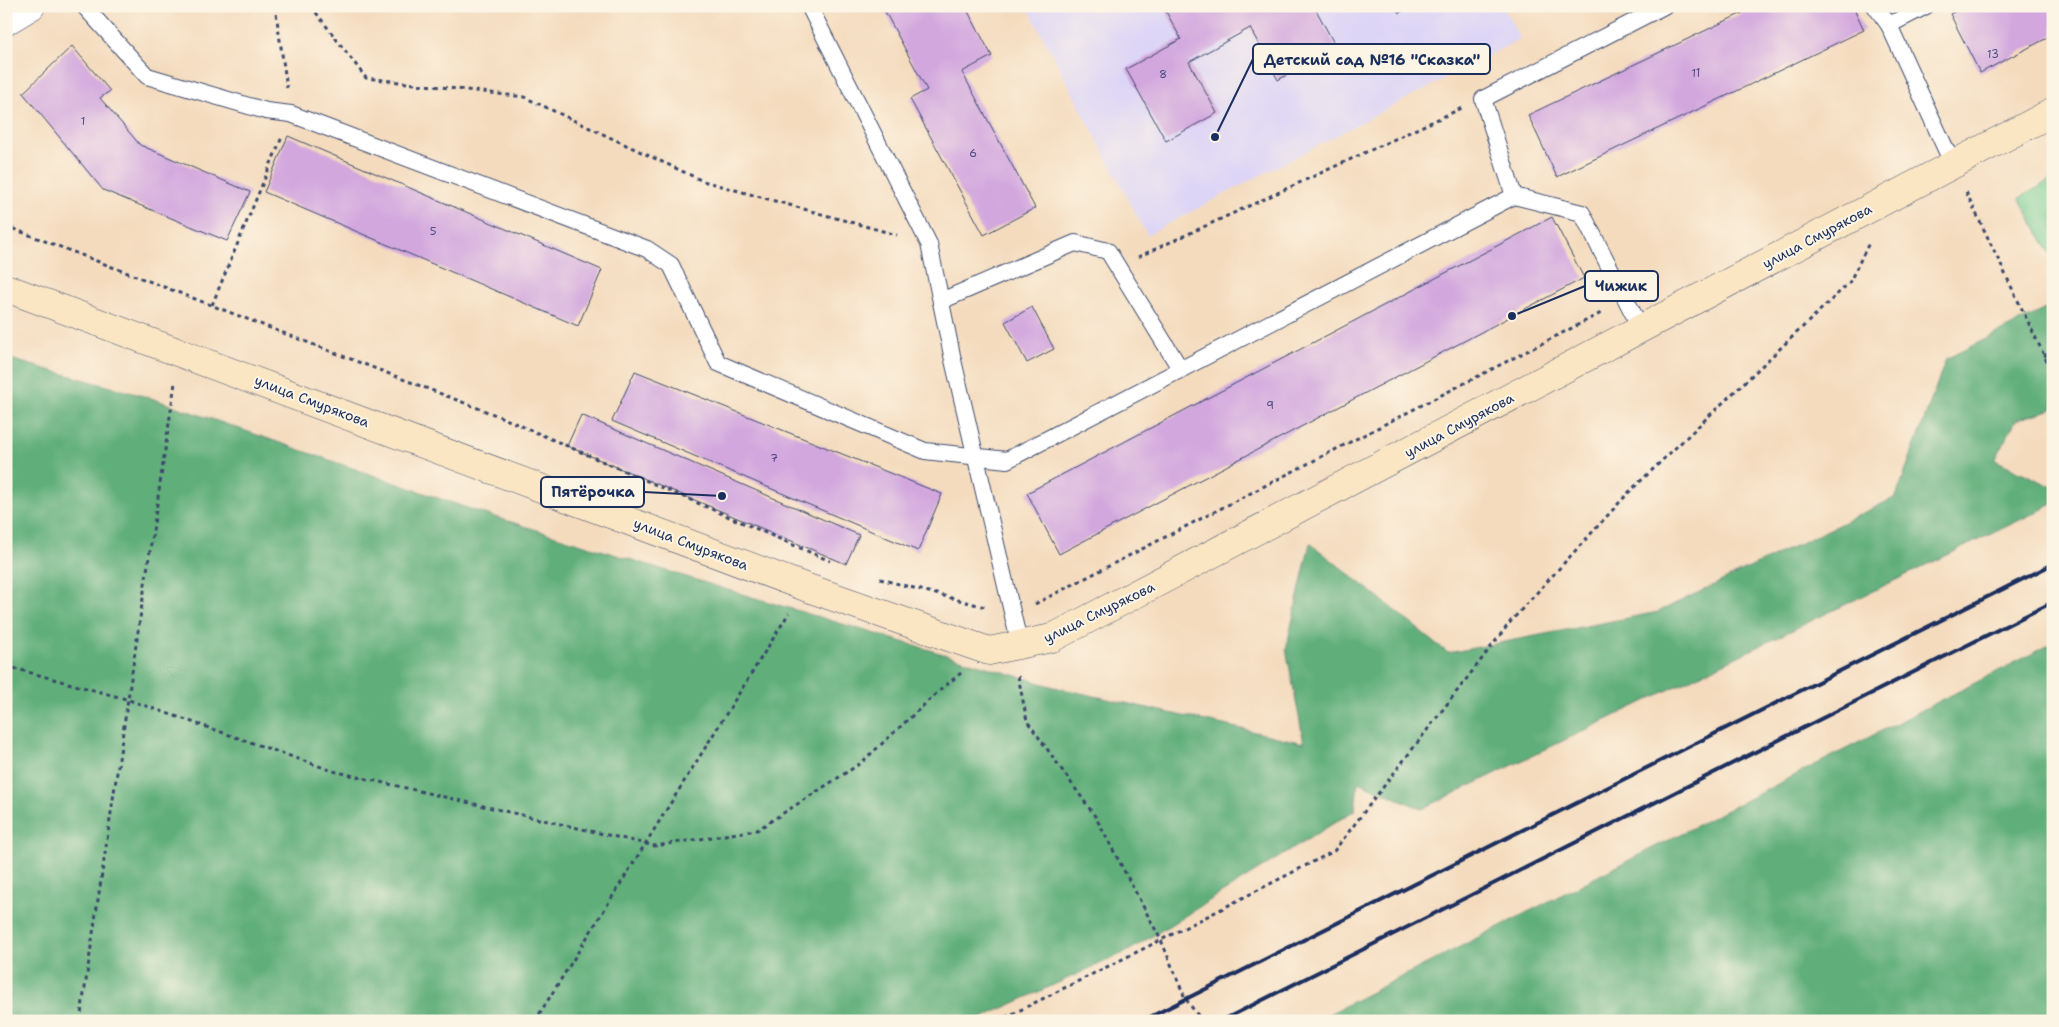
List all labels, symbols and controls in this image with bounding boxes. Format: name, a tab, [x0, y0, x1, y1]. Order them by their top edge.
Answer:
callout: Детский сад №16 "Сказка"	[1253, 44, 1490, 74]
house number: 13	[1987, 47, 1999, 62]
text: Детский сад №16 "Сказка"	[1264, 50, 1481, 70]
house number: 11	[1692, 66, 1700, 81]
house number: 8	[1159, 67, 1167, 82]
house number: 1	[81, 114, 85, 129]
house number: 6	[969, 146, 977, 161]
street label: улица Смурякова	[1759, 199, 1875, 272]
house number: 5	[430, 224, 437, 239]
callout: Чижик	[1585, 271, 1658, 301]
text: Чижик	[1595, 276, 1648, 296]
street label: улица Смурякова	[252, 371, 372, 431]
street label: улица Смурякова	[1401, 388, 1517, 461]
house number: 9	[1266, 398, 1274, 413]
house number: 7	[770, 451, 778, 466]
callout: Пятёрочка	[541, 477, 644, 507]
text: Пятёрочка	[551, 482, 636, 502]
street label: улица Смурякова	[631, 514, 751, 574]
street label: улица Смурякова	[1040, 577, 1158, 647]

